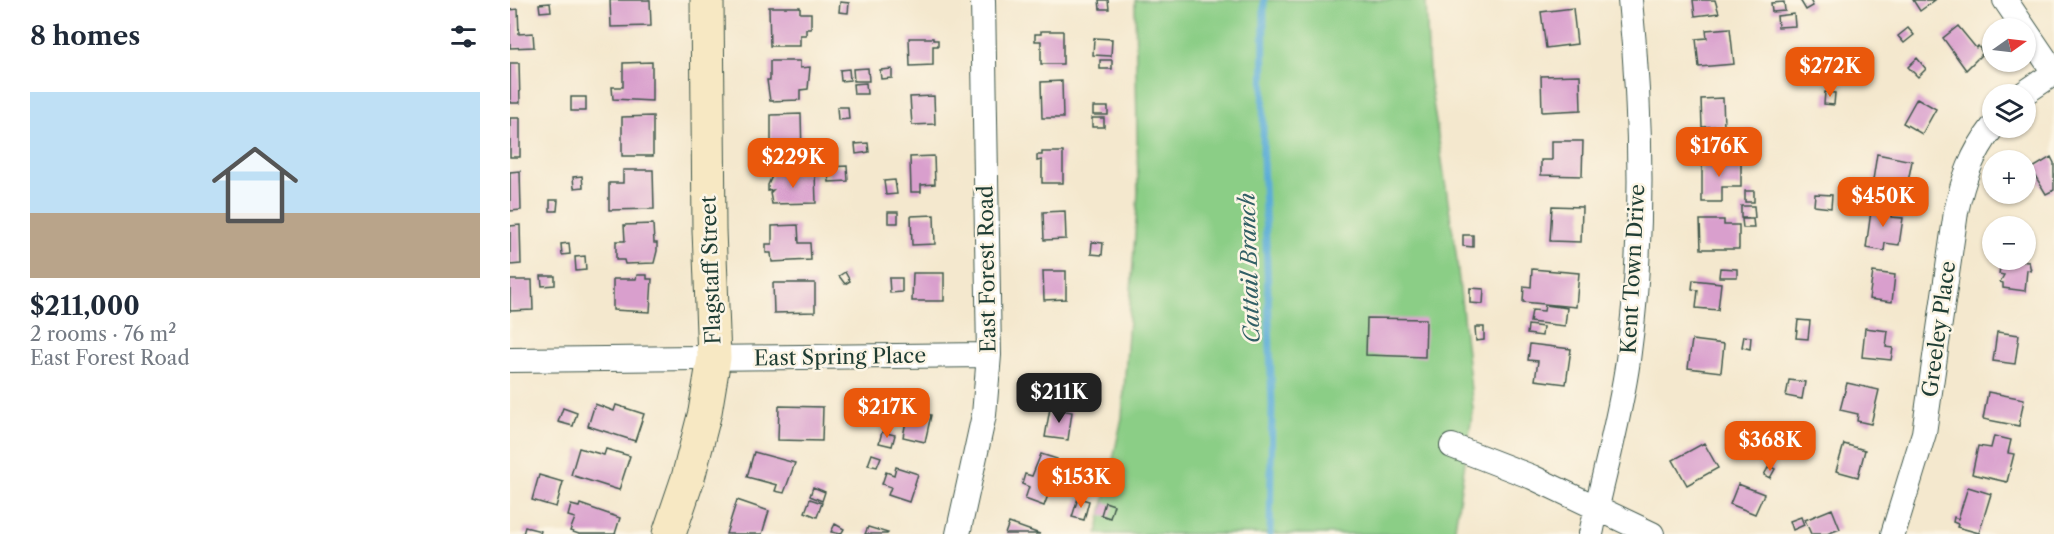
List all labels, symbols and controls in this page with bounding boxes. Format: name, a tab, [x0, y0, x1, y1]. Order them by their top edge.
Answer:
north arrow	[1982, 18, 2036, 72]
map controls	[1982, 18, 2036, 270]
text: 8 homes	[30, 20, 140, 52]
icon: filters	[447, 20, 480, 53]
pin: $272K	[1788, 47, 1872, 98]
text: $272K	[1799, 54, 1861, 78]
button: layers	[1982, 84, 2036, 138]
pin: $176K	[1677, 127, 1761, 178]
icon: home	[201, 131, 309, 239]
text: $176K	[1690, 134, 1748, 158]
pin: $229K	[751, 138, 835, 189]
text: $229K	[762, 145, 824, 169]
button: +	[1982, 150, 2036, 204]
pin: $450K	[1841, 177, 1925, 228]
street label: Kent Town Drive	[1616, 184, 1649, 354]
text: $450K	[1852, 184, 1914, 208]
street label: East Forest Road	[973, 185, 1000, 353]
water label: Cattail Branch	[1233, 192, 1266, 344]
street label: Flagstaff Street	[695, 195, 726, 345]
button: −	[1982, 216, 2036, 270]
street label: Greeley Place	[1917, 259, 1960, 399]
text: $211,000	[30, 290, 140, 322]
text: 2 rooms · 76 m²	[30, 322, 176, 346]
street label: East Spring Place	[754, 343, 926, 370]
text: East Forest Road	[30, 346, 190, 370]
pin: $211K	[1017, 373, 1101, 424]
text: $211K	[1031, 380, 1087, 404]
pin: $217K	[845, 388, 929, 439]
text: $217K	[858, 395, 916, 419]
pin: $368K	[1728, 421, 1812, 472]
text: $368K	[1739, 428, 1801, 452]
pin: $153K	[1039, 458, 1123, 509]
text: $153K	[1052, 465, 1110, 489]

